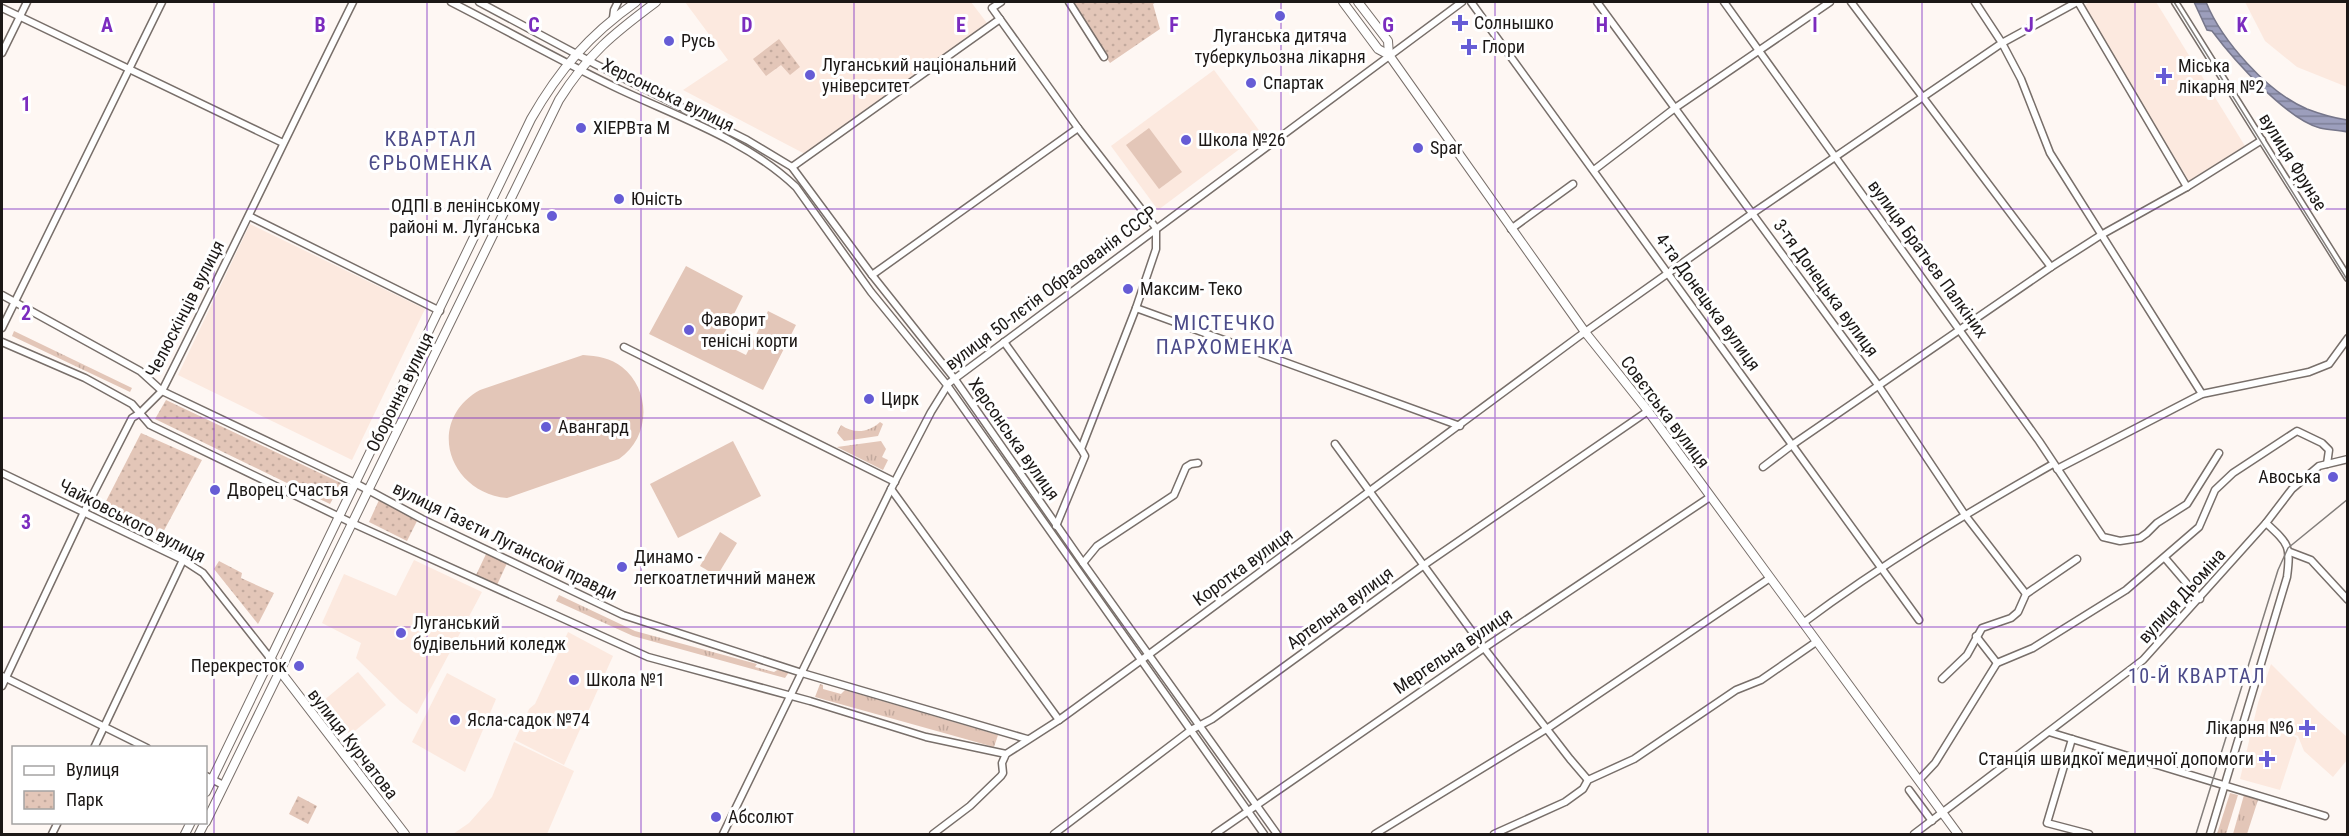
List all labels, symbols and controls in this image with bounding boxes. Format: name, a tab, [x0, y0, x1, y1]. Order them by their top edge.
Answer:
marker: Луганська дитяча туберкульозна лікарня	[1273, 9, 1287, 23]
place label: Солнышко	[1474, 12, 1554, 33]
text: A	[101, 13, 113, 37]
text: B	[314, 13, 326, 37]
text: C	[528, 13, 540, 37]
text: D	[741, 13, 753, 37]
text: E	[956, 13, 966, 37]
text: F	[1169, 13, 1179, 37]
text: G	[1382, 13, 1394, 37]
text: H	[1596, 13, 1608, 37]
text: I	[1812, 13, 1818, 37]
text: J	[2024, 13, 2034, 37]
text: K	[2236, 13, 2248, 37]
marker: Солнышко	[1451, 14, 1469, 32]
place label: Луганська дитяча туберкульозна лікарня	[1194, 25, 1366, 67]
place label: Русь	[681, 30, 715, 51]
marker: Русь	[662, 34, 676, 48]
place label: Глори	[1482, 36, 1525, 57]
marker: Глори	[1460, 38, 1478, 56]
street label: Херсонська вулиця	[599, 53, 738, 136]
place label: Луганський національний університет	[822, 54, 1017, 96]
place label: Міська лікарня №2	[2178, 55, 2264, 97]
marker: Міська лікарня №2	[2155, 67, 2173, 85]
marker: Луганський національний університет	[803, 68, 817, 82]
place label: Спартак	[1263, 72, 1324, 93]
marker: Спартак	[1244, 76, 1258, 90]
text: 1	[21, 92, 31, 116]
street label: вулиця Фрунзе	[2255, 109, 2332, 214]
place label: ХІЕРВта М	[593, 117, 670, 138]
marker: ХІЕРВта М	[574, 121, 588, 135]
district label: КВАРТАЛ ЄРЬОМЕНКА	[369, 127, 493, 175]
place label: Школа №26	[1198, 129, 1286, 150]
marker: Школа №26	[1179, 133, 1193, 147]
place label: Spar	[1430, 137, 1463, 158]
marker: Spar	[1411, 141, 1425, 155]
street label: вулиця Братьєв Палкіних	[1864, 176, 1993, 342]
place label: Юність	[631, 188, 683, 209]
marker: Юність	[612, 192, 626, 206]
place label: ОДПІ в ленінському районі м. Луганська	[389, 195, 540, 237]
street label: вулиця 50-лєтія Образованія СССР	[941, 201, 1161, 374]
marker: ОДПІ в ленінському районі м. Луганська	[545, 209, 559, 223]
street label: 3-тя Донецька вулиця	[1770, 215, 1883, 360]
street label: 4-та Донецька вулиця	[1652, 229, 1765, 374]
street label: Челюскінців вулиця	[141, 237, 228, 381]
place label: Максим- Теко	[1140, 278, 1243, 299]
marker: Максим- Теко	[1121, 282, 1135, 296]
text: 2	[21, 301, 31, 325]
place label: Фаворит тенісні корти	[701, 309, 798, 351]
district label: МІСТЕЧКО ПАРХОМЕНКА	[1156, 311, 1294, 359]
marker: Фаворит тенісні корти	[682, 323, 696, 337]
street label: Оборонна вулиця	[362, 329, 438, 455]
street label: Совєтська вулиця	[1616, 352, 1714, 472]
street label: Херсонська вулиця	[964, 373, 1064, 504]
place label: Цирк	[881, 388, 920, 409]
marker: Цирк	[862, 392, 876, 406]
place label: Авангард	[558, 416, 629, 437]
marker: Авангард	[539, 420, 553, 434]
place label: Авоська	[2258, 466, 2321, 487]
marker: Авоська	[2326, 470, 2340, 484]
street label: Чайковського вулиця	[55, 474, 209, 567]
street label: вулиця Газєти Луганской правди	[390, 477, 621, 604]
place label: Дворец Счастья	[227, 479, 349, 500]
marker: Дворец Счастья	[208, 483, 222, 497]
text: 3	[21, 510, 31, 534]
street label: Коротка вулиця	[1189, 523, 1297, 610]
street label: вулиця Дьоміна	[2134, 544, 2230, 647]
place label: Динамо - легкоатлетичний манеж	[634, 546, 816, 588]
marker: Динамо - легкоатлетичний манеж	[615, 560, 629, 574]
street label: Артельна вулиця	[1282, 562, 1397, 653]
street label: Мергельна вулиця	[1390, 603, 1516, 698]
place label: Луганський будівельний коледж	[413, 612, 566, 654]
marker: Луганський будівельний коледж	[394, 626, 408, 640]
place label: Перекресток	[191, 655, 287, 676]
marker: Перекресток	[292, 659, 306, 673]
district label: 10-Й КВАРТАЛ	[2128, 664, 2266, 688]
place label: Школа №1	[586, 669, 665, 690]
marker: Школа №1	[567, 673, 581, 687]
street label: вулиця Курчатова	[304, 684, 403, 803]
place label: Ясла-садок №74	[467, 709, 590, 730]
marker: Ясла-садок №74	[448, 713, 462, 727]
place label: Лікарня №6	[2206, 717, 2294, 738]
marker: Лікарня №6	[2298, 719, 2316, 737]
legend	[12, 746, 207, 824]
place label: Станція швидкої медичної допомоги	[1978, 748, 2254, 769]
marker: Станція швидкої медичної допомоги	[2258, 750, 2276, 768]
text: Вулиця	[66, 759, 120, 780]
text: Парк	[66, 789, 104, 810]
place label: Абсолют	[728, 806, 794, 827]
marker: Абсолют	[709, 810, 723, 824]

